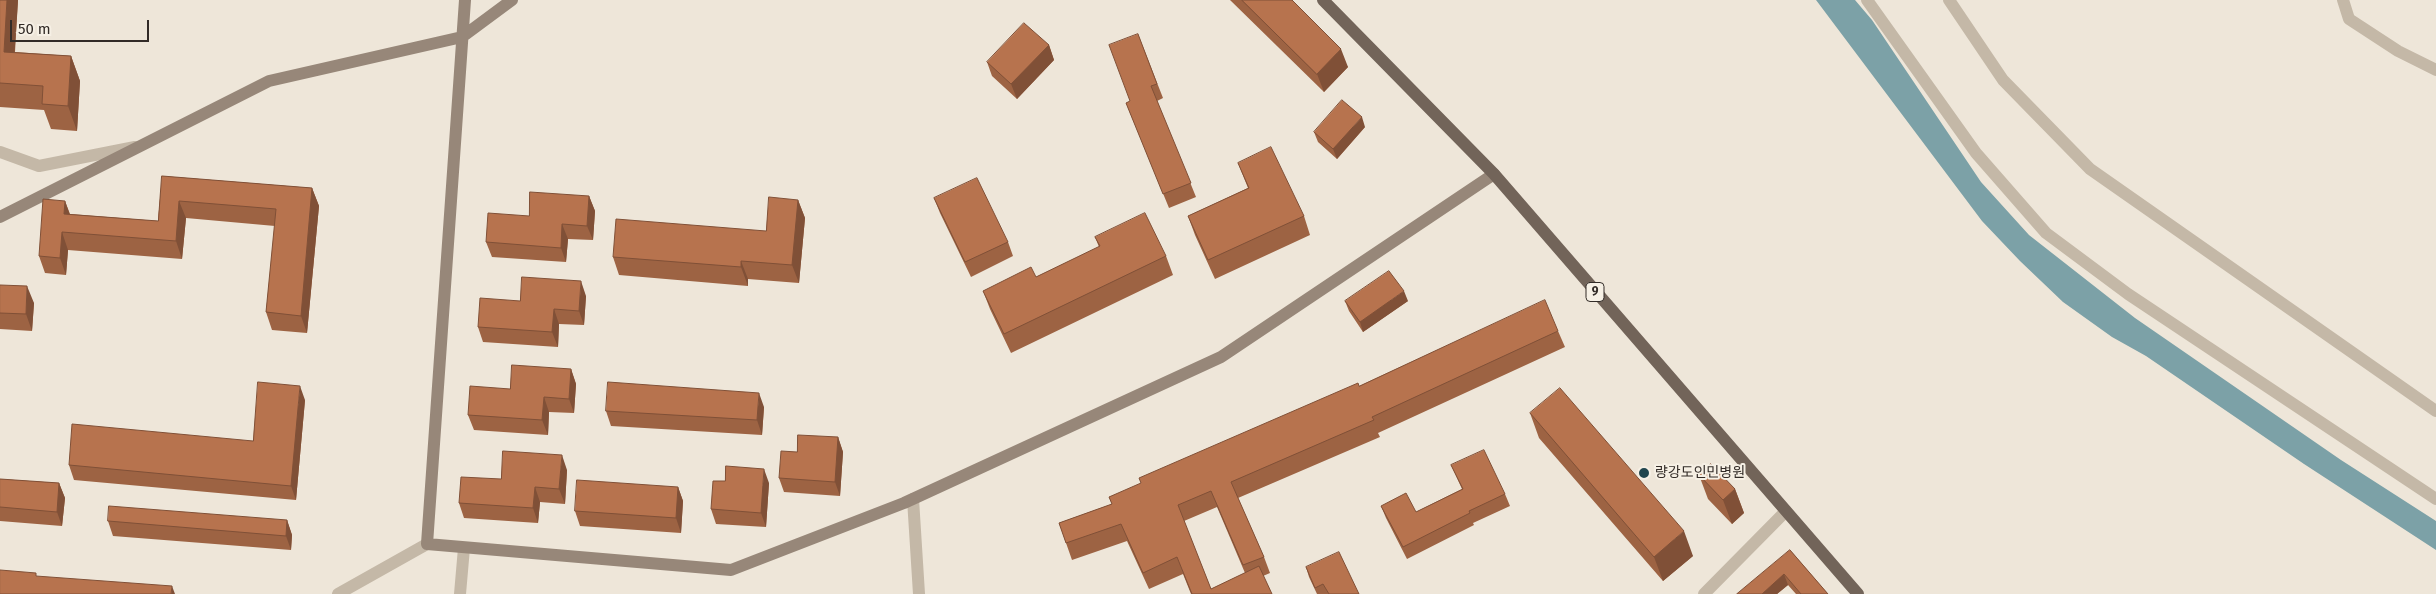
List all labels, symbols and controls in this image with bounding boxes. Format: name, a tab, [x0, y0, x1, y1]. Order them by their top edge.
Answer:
scale bar	[12, 10, 151, 42]
text: 50 m	[18, 20, 51, 38]
road number: 9	[1586, 282, 1604, 302]
place label: 량강도인민병원	[1655, 465, 1745, 481]
marker: 량강도인민병원	[1637, 466, 1651, 480]

